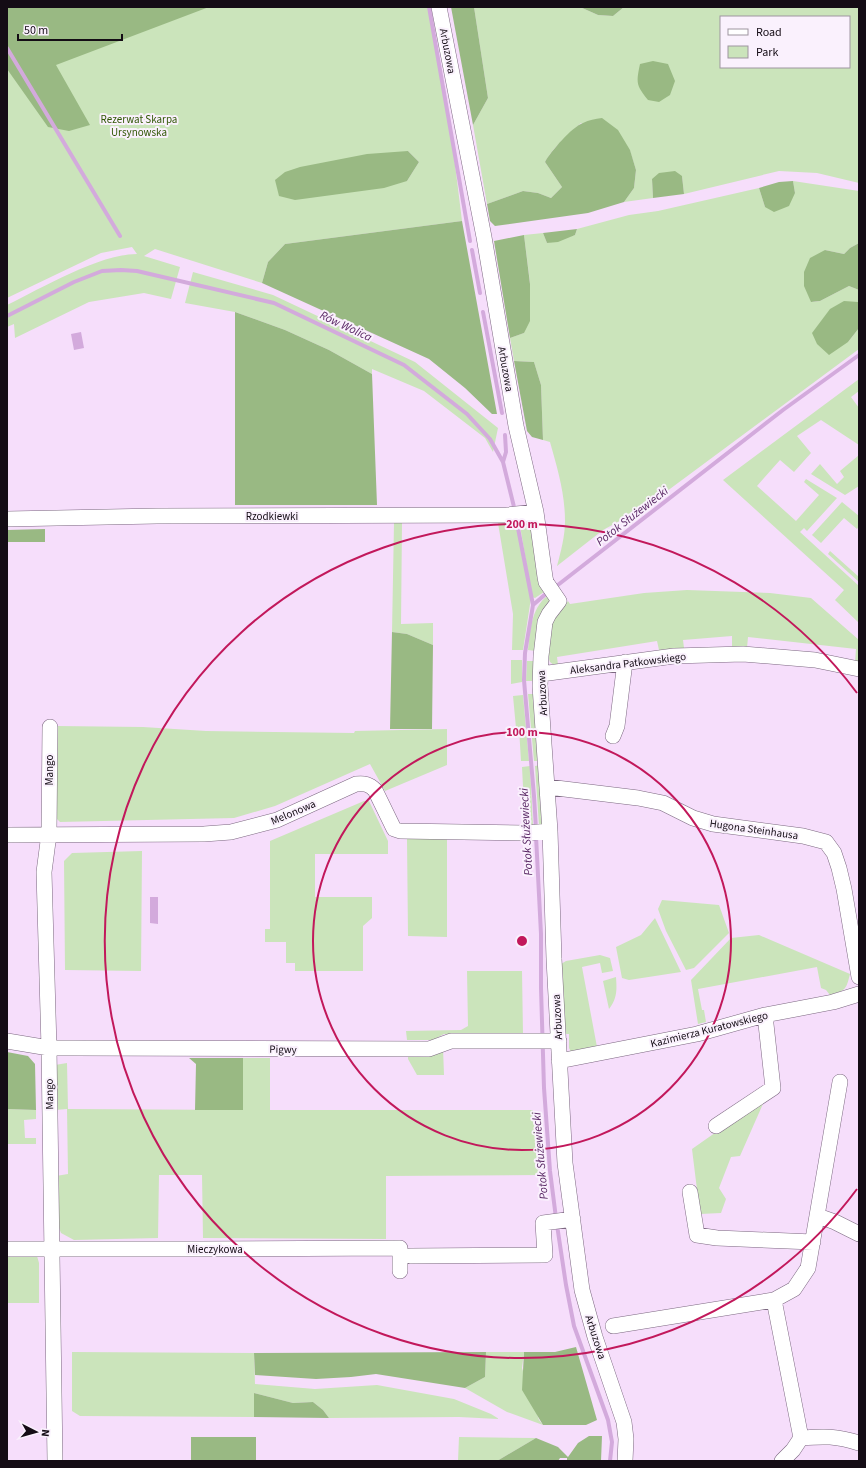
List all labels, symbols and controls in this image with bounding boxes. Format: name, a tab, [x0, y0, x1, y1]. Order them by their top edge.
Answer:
scale bar	[18, 16, 122, 42]
legend	[720, 16, 850, 68]
text: 50 m	[24, 22, 48, 39]
text: Road	[756, 24, 782, 41]
street label: Arbuzowa	[436, 27, 459, 75]
text: Park	[756, 44, 778, 61]
park label: Rezerwat Skarpa Ursynowska	[101, 112, 177, 140]
water label: Rów Wolica	[317, 307, 375, 346]
street label: Arbuzowa	[494, 345, 517, 393]
water label: Potok Służewiecki	[593, 483, 672, 550]
street label: Rzodkiewki	[246, 509, 298, 524]
text: 200 m	[506, 516, 538, 533]
street label: Aleksandra Patkowskiego	[569, 649, 687, 678]
street label: Arbuzowa	[534, 670, 551, 716]
text: 100 m	[506, 724, 538, 741]
street label: Mango	[42, 755, 57, 785]
water label: Potok Służewiecki	[516, 788, 537, 876]
street label: Melonowa	[268, 796, 318, 829]
street label: Hugona Steinhausa	[709, 816, 799, 843]
centre of rings	[515, 934, 529, 948]
street label: Arbuzowa	[549, 994, 566, 1040]
street label: Kazimierza Kuratowskiego	[649, 1008, 769, 1051]
street label: Pigwy	[269, 1042, 297, 1057]
street label: Mango	[42, 1078, 57, 1110]
water label: Potok Służewiecki	[528, 1111, 553, 1200]
street label: Mieczykowa	[187, 1242, 243, 1257]
street label: Arbuzowa	[581, 1313, 610, 1361]
north arrow	[16, 1412, 56, 1452]
text: N	[38, 1429, 53, 1437]

